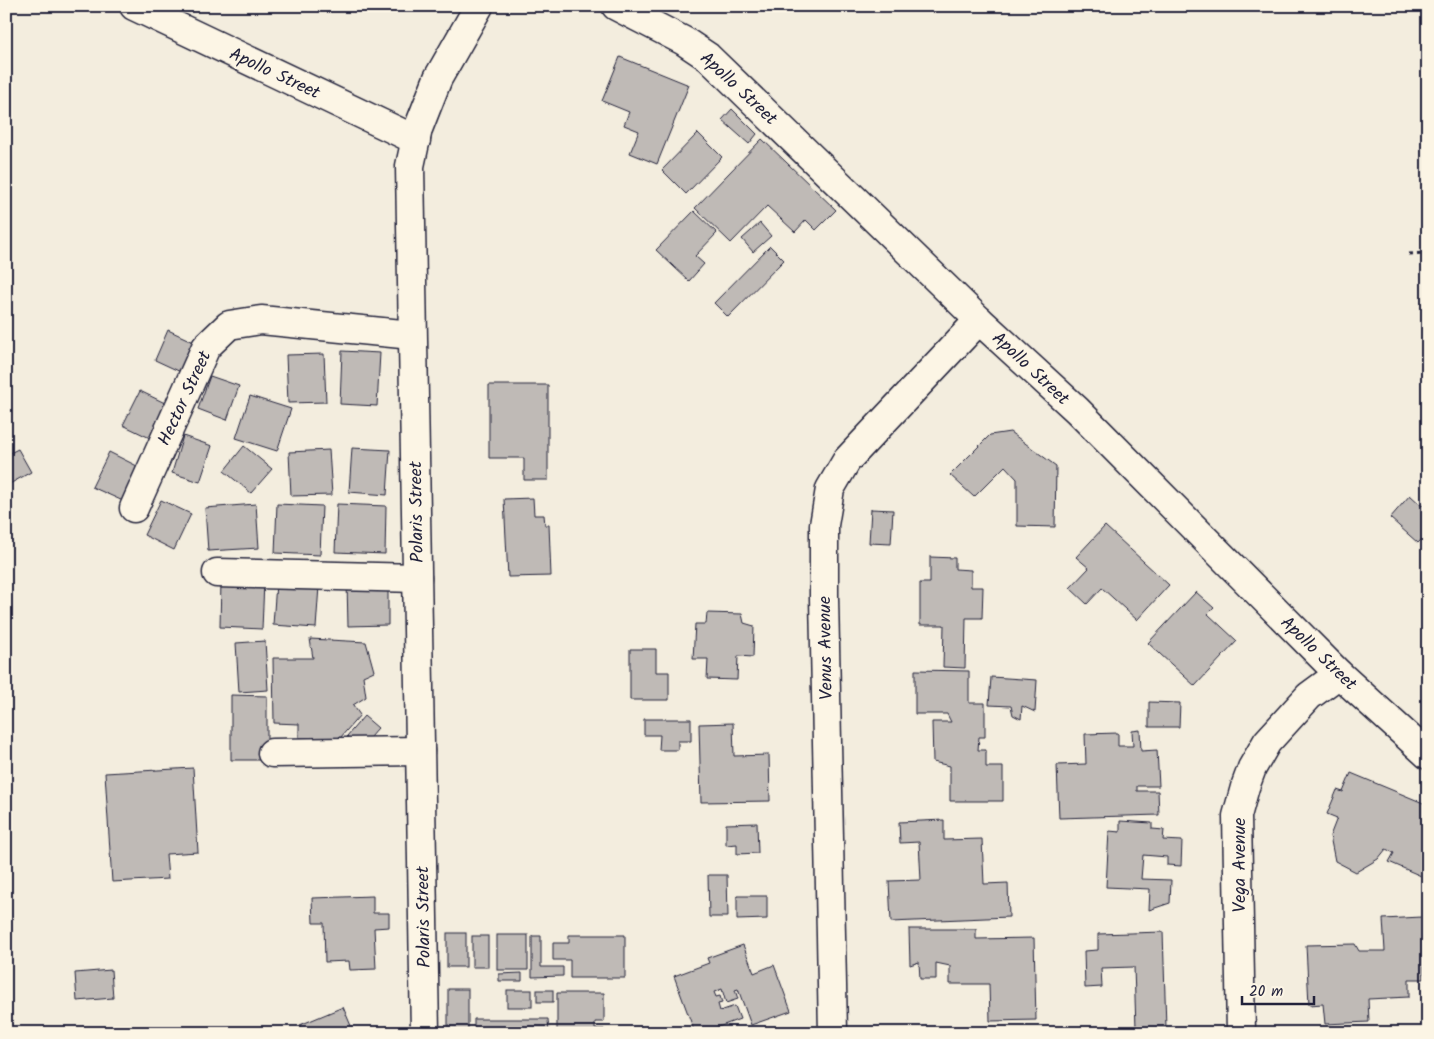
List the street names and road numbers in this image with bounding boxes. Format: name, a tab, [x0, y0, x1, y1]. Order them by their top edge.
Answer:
street label: Apollo Street	[224, 41, 326, 109]
street label: Apollo Street	[692, 45, 784, 134]
street label: Apollo Street	[984, 325, 1076, 414]
street label: Hector Street	[151, 345, 221, 451]
street label: Polaris Street	[402, 460, 433, 563]
street label: Venus Avenue	[811, 596, 842, 700]
street label: Apollo Street	[1273, 610, 1364, 699]
street label: Vega Avenue	[1226, 818, 1255, 912]
street label: Polaris Street	[409, 865, 440, 968]

